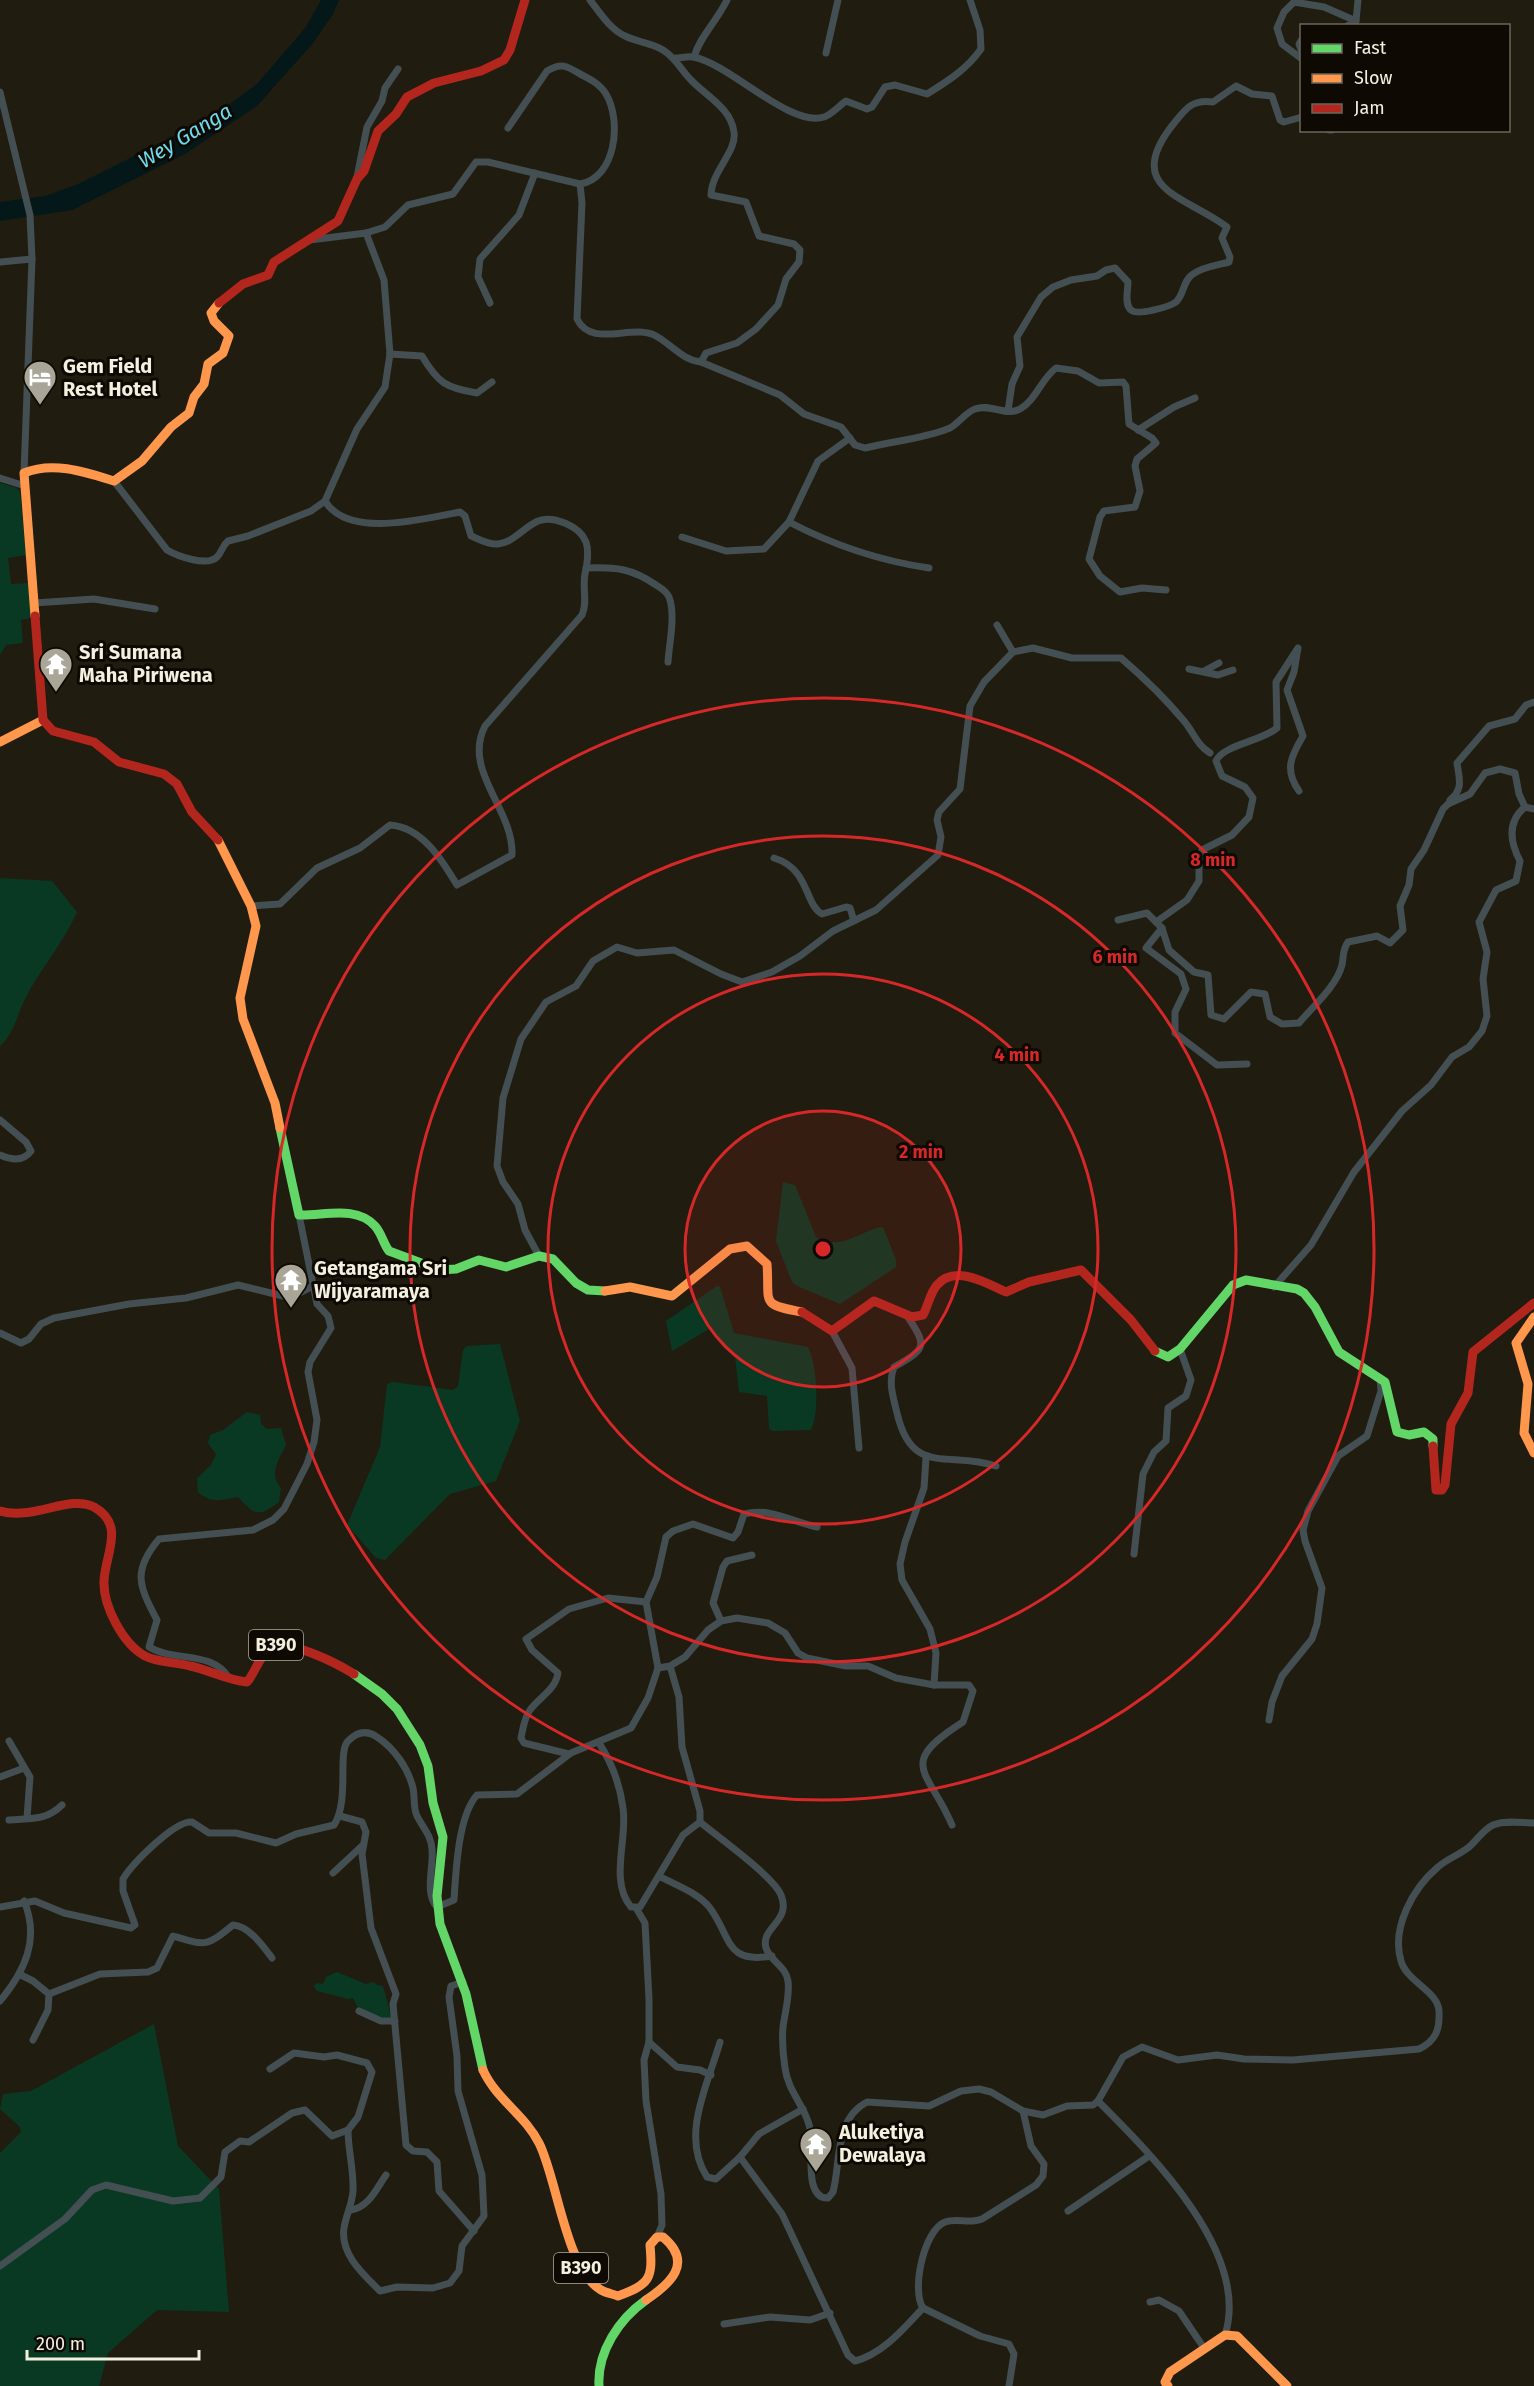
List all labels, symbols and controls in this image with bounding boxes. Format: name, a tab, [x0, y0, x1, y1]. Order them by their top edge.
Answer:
legend	[1300, 24, 1510, 132]
text: Fast	[1354, 37, 1387, 59]
text: Slow	[1354, 67, 1393, 89]
text: Jam	[1354, 97, 1385, 119]
water label: Wey Ganga	[133, 98, 237, 174]
place label: Gem Field Rest Hotel	[63, 354, 158, 401]
hotel icon: Gem Field Rest Hotel	[22, 359, 58, 406]
place label: Sri Sumana Maha Piriwena	[79, 640, 213, 687]
temple icon: Sri Sumana Maha Piriwena	[38, 646, 74, 693]
text: 8 min	[1190, 849, 1236, 871]
text: 6 min	[1092, 946, 1138, 968]
text: 4 min	[994, 1044, 1040, 1066]
text: 2 min	[899, 1141, 943, 1163]
centre of rings	[813, 1239, 833, 1259]
place label: Getangama Sri Wijyaramaya	[314, 1256, 447, 1303]
temple icon: Getangama Sri Wijyaramaya	[273, 1262, 309, 1309]
road number: B390	[249, 1630, 303, 1660]
place label: Aluketiya Dewalaya	[838, 2120, 926, 2167]
temple icon: Aluketiya Dewalaya	[798, 2126, 834, 2173]
road number: B390	[554, 2253, 608, 2283]
scale bar	[27, 2323, 200, 2361]
text: 200 m	[36, 2333, 85, 2355]

